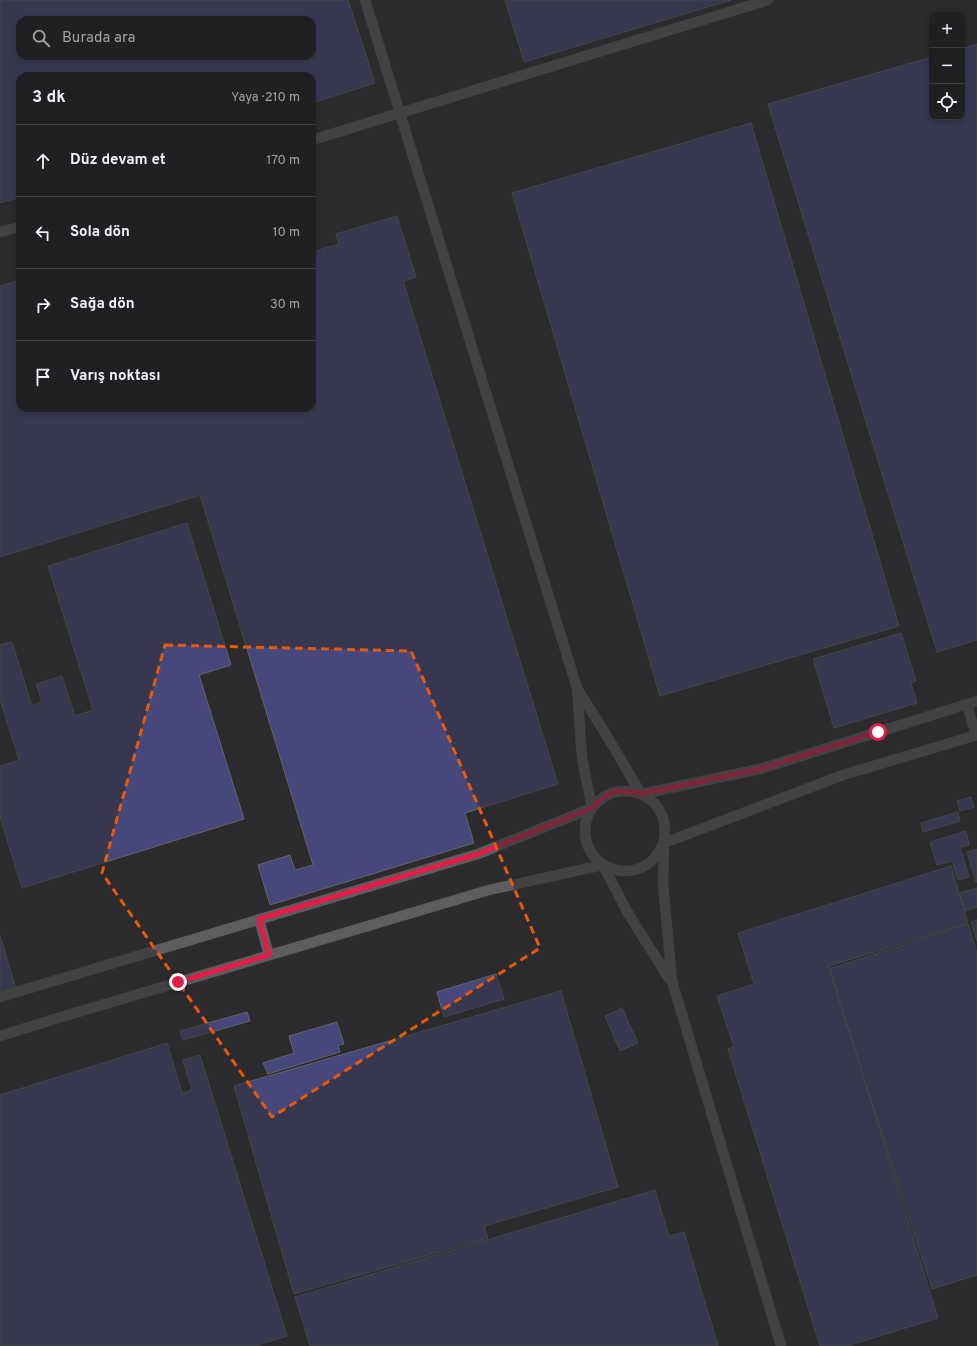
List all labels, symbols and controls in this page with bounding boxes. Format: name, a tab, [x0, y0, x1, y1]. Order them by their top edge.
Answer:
map controls	[929, 12, 965, 120]
button: +	[929, 12, 965, 48]
search box	[16, 16, 316, 60]
icon: search	[30, 27, 52, 49]
text: Burada ara	[62, 29, 135, 48]
button: −	[929, 48, 965, 84]
button: locate	[929, 84, 965, 120]
text: 3 dk	[32, 87, 66, 109]
text: Yaya · 210 m	[231, 90, 300, 106]
icon: ahead	[32, 150, 54, 172]
text: Düz devam et	[70, 151, 166, 170]
text: 170 m	[266, 153, 300, 169]
icon: left	[32, 222, 54, 244]
text: Sola dön	[70, 223, 130, 242]
text: 10 m	[273, 225, 300, 241]
icon: right	[32, 294, 54, 316]
text: Sağa dön	[70, 295, 135, 314]
text: 30 m	[270, 297, 300, 313]
icon: arrive	[32, 366, 54, 388]
text: Varış noktası	[70, 367, 161, 386]
route start	[869, 723, 887, 741]
route end	[169, 973, 187, 991]

